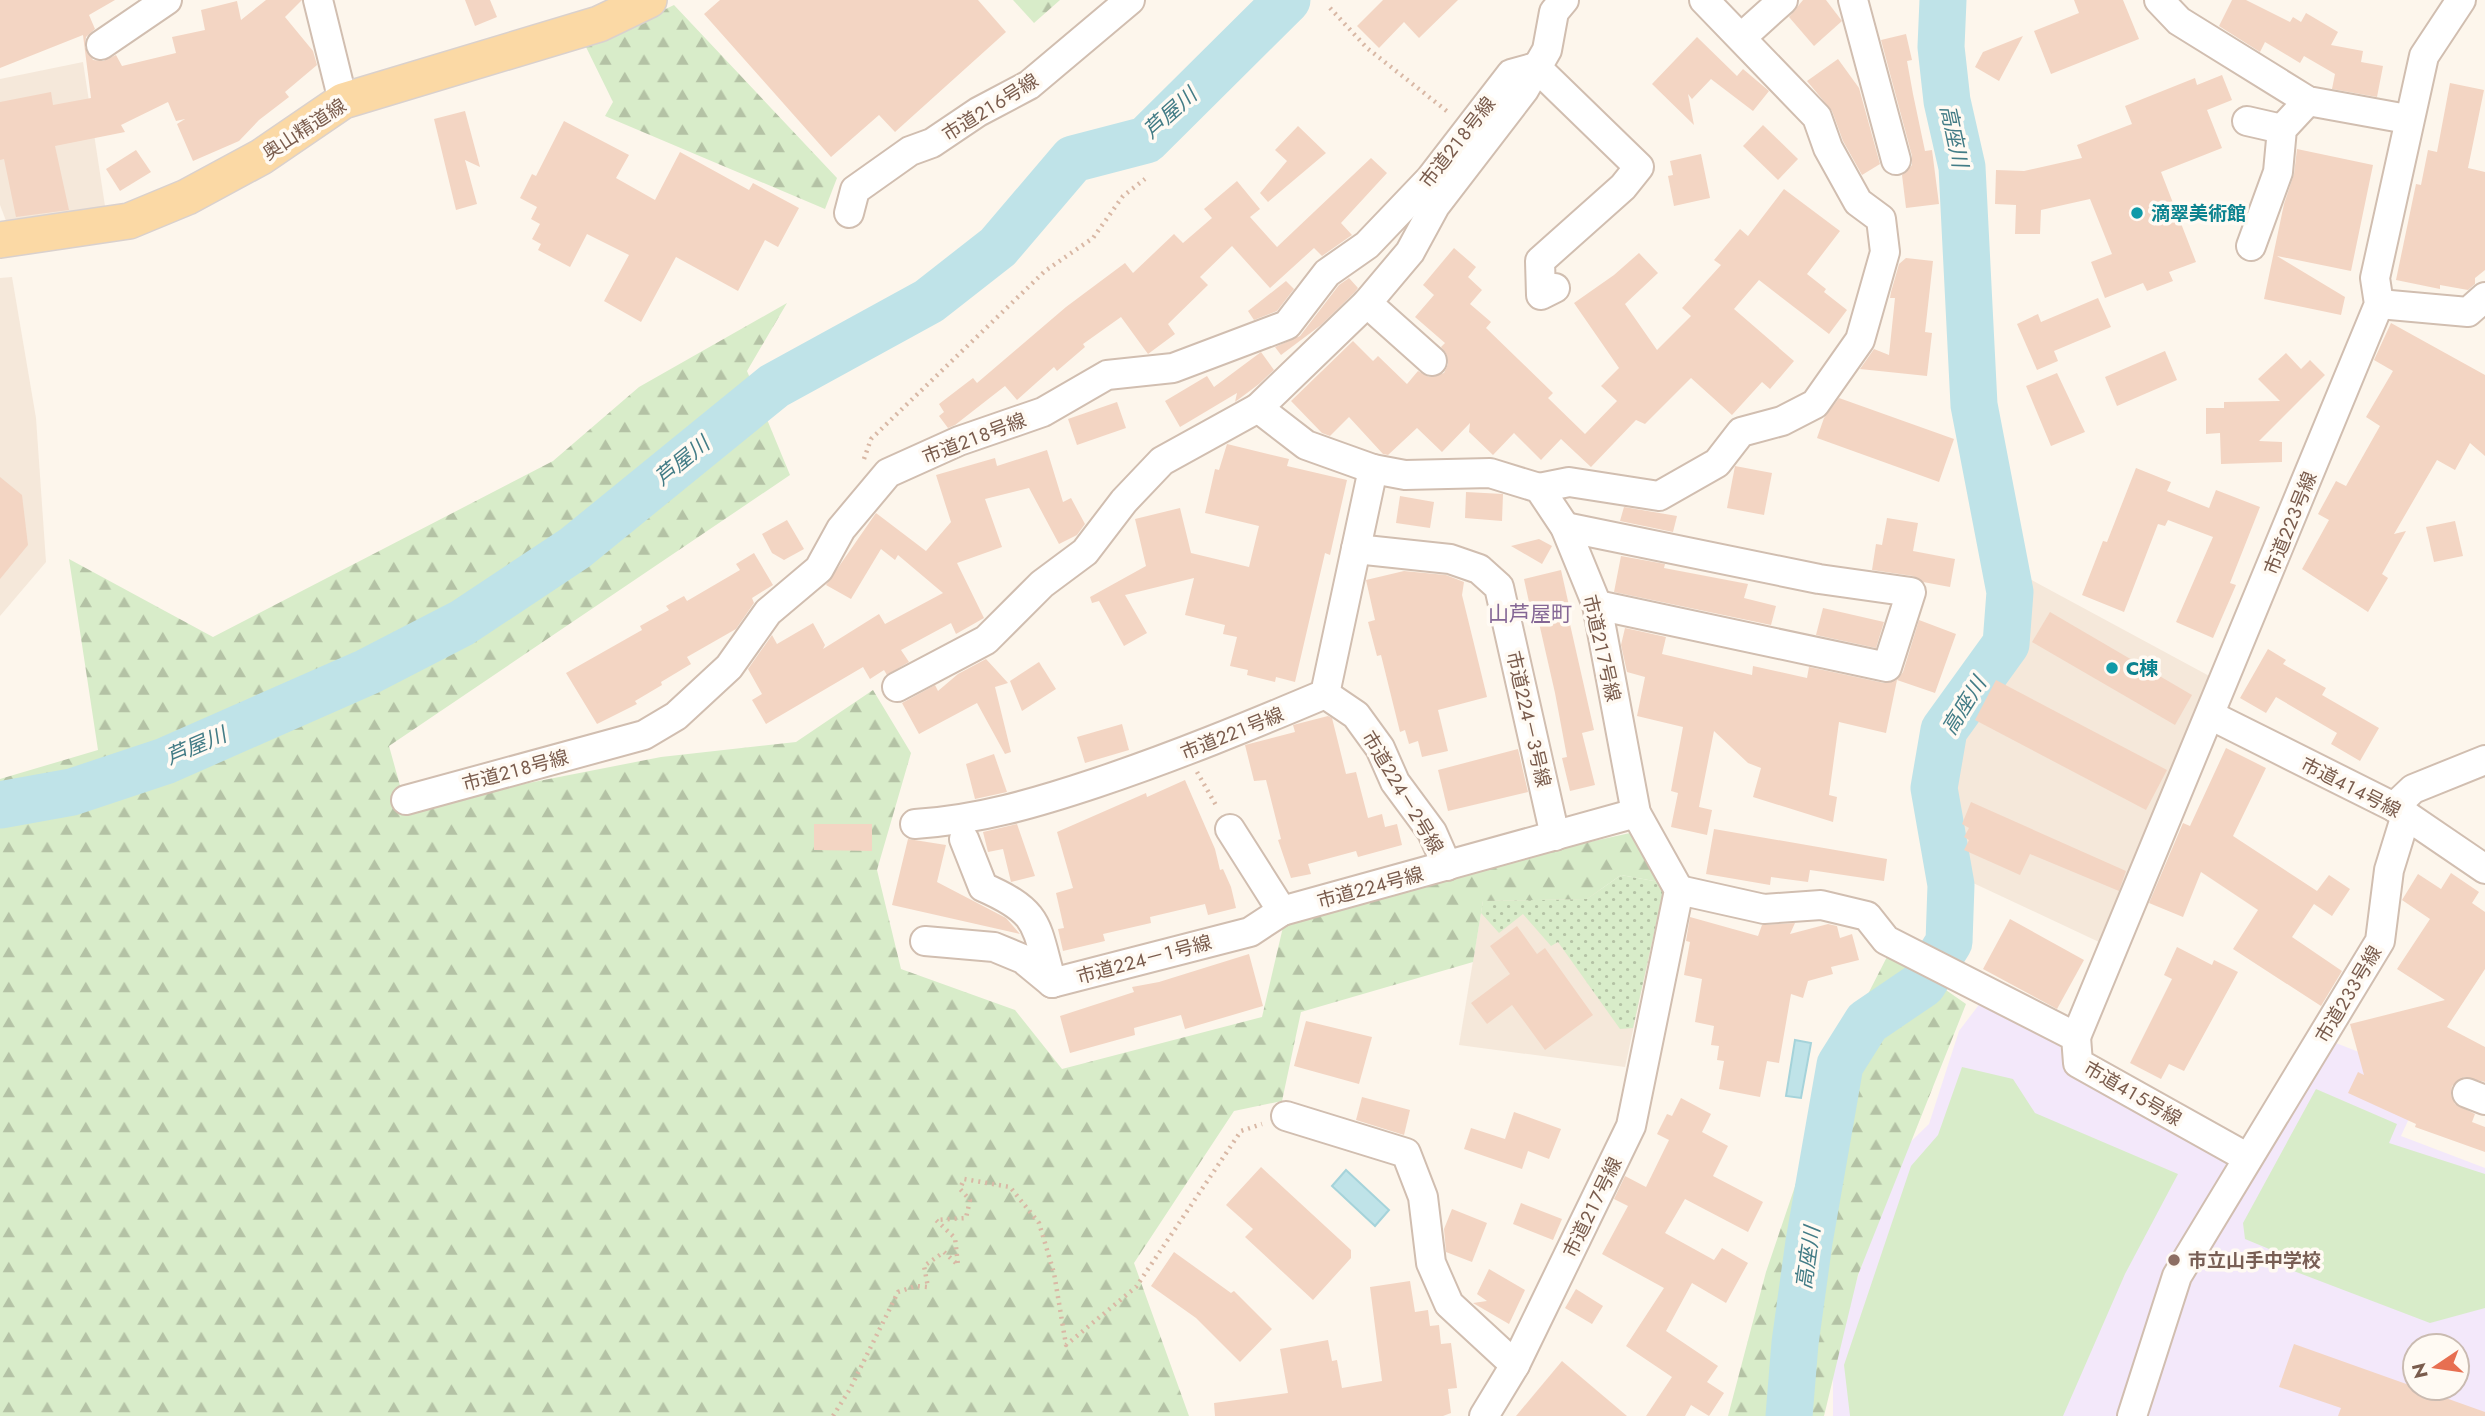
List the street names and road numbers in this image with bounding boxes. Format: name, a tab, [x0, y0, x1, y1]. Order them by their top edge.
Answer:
street label: 市道２１６号線	[937, 67, 1044, 148]
street label: 市道２１８号線	[1413, 91, 1502, 194]
street label: 奥山精道線	[257, 92, 351, 167]
street label: 市道２１８号線	[918, 406, 1030, 471]
street label: 市道２２３号線	[2258, 468, 2323, 579]
street label: 市道２１７号線	[1576, 592, 1627, 704]
street label: 市道２２４－３号線	[1500, 648, 1557, 790]
street label: 市道２２１号線	[1177, 701, 1288, 766]
street label: 市道２２４－２号線	[1355, 726, 1450, 859]
street label: 市道２１８号線	[459, 743, 571, 798]
street label: 市道４１４号線	[2296, 751, 2405, 824]
street label: 市道２２４号線	[1314, 860, 1426, 915]
street label: 市道２２４－１号線	[1073, 928, 1215, 991]
street label: 市道２３３号線	[2309, 941, 2388, 1048]
street label: 市道４１５号線	[2079, 1054, 2187, 1132]
street label: 市道２１７号線	[1556, 1152, 1628, 1262]

